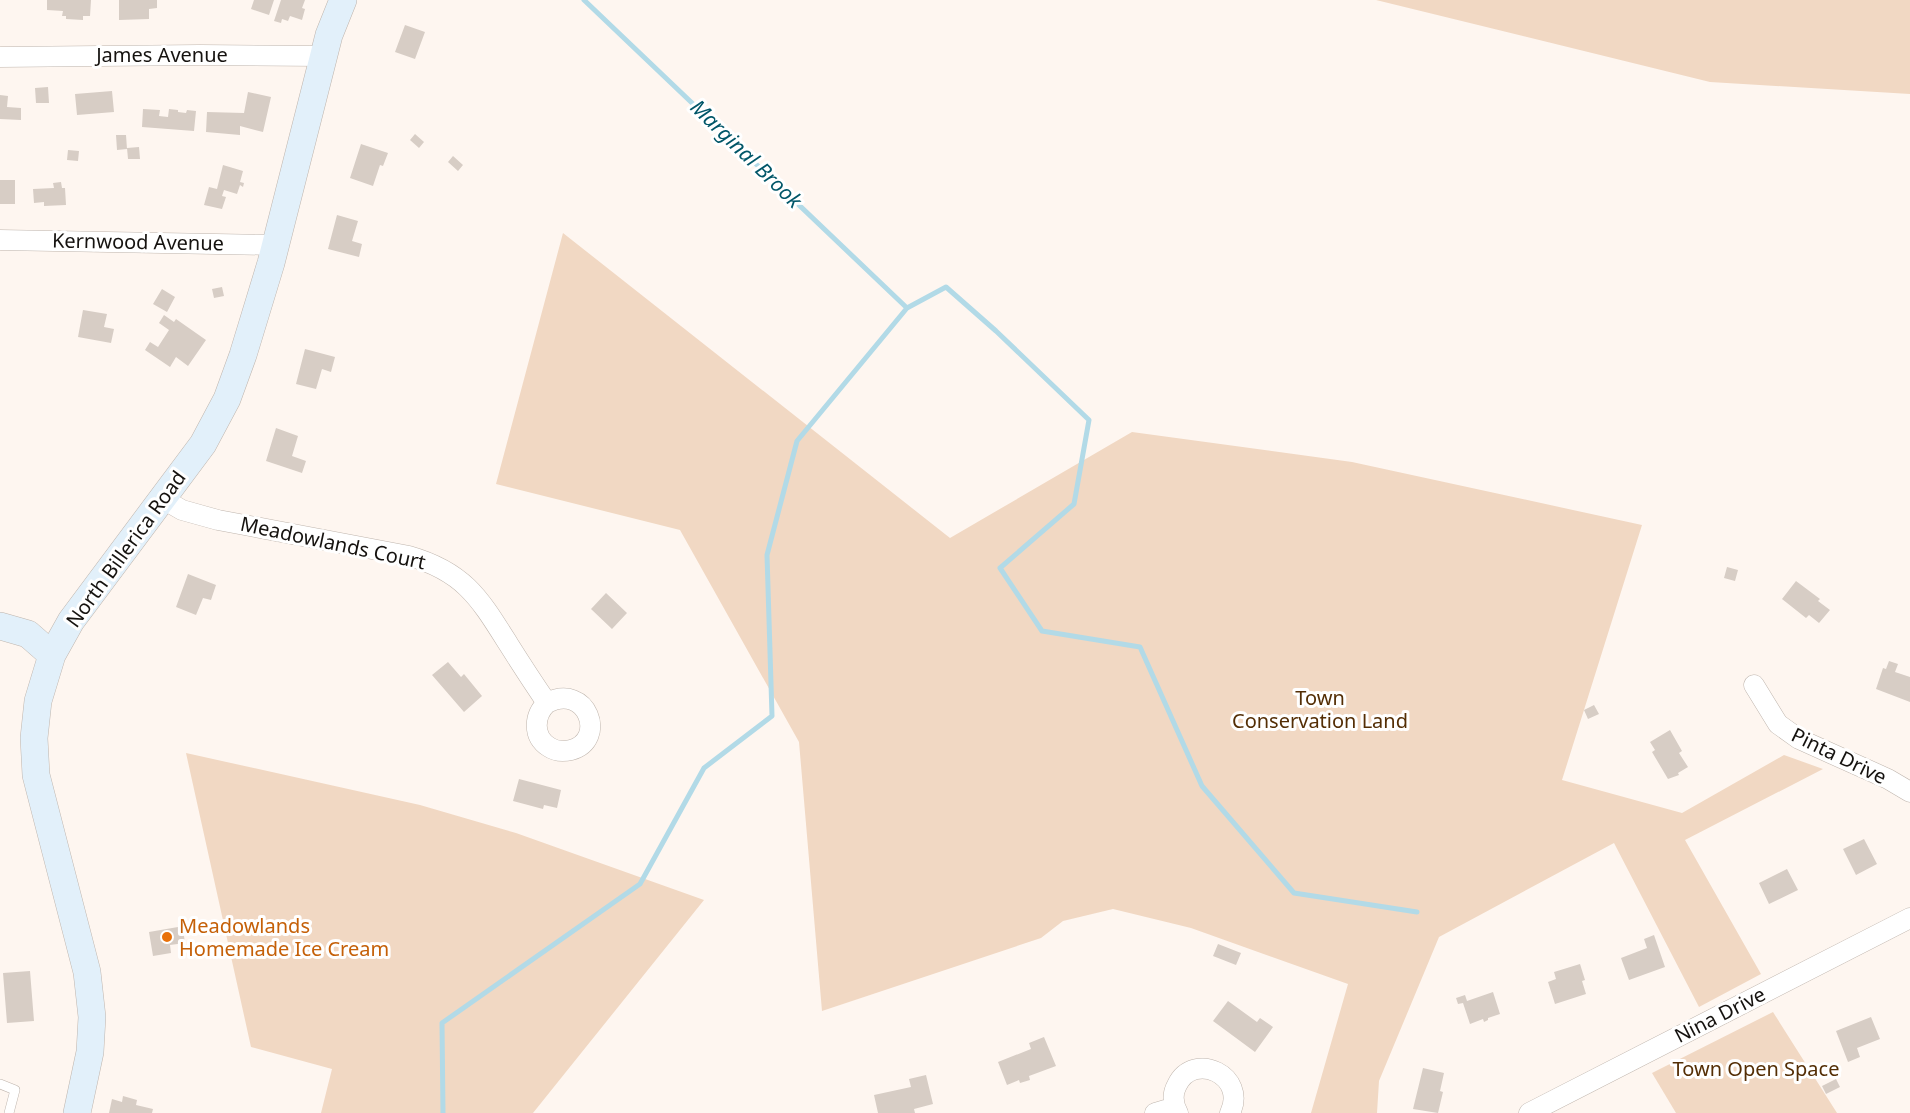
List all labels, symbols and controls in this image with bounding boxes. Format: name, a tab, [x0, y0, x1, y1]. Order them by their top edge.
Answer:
street label: James Avenue	[94, 41, 228, 68]
water label: Marginal Brook	[685, 93, 810, 215]
street label: Kernwood Avenue	[52, 227, 224, 256]
street label: North Billerica Road	[60, 465, 192, 633]
street label: Meadowlands Court	[238, 510, 428, 575]
park label: Town Conservation Land	[1232, 684, 1408, 734]
street label: Pinta Drive	[1787, 721, 1891, 790]
place label: Meadowlands Homemade Ice Cream	[179, 912, 389, 962]
marker: Meadowlands Homemade Ice Cream	[160, 930, 174, 944]
street label: Nina Drive	[1670, 980, 1770, 1049]
park label: Town Open Space	[1673, 1055, 1839, 1082]

